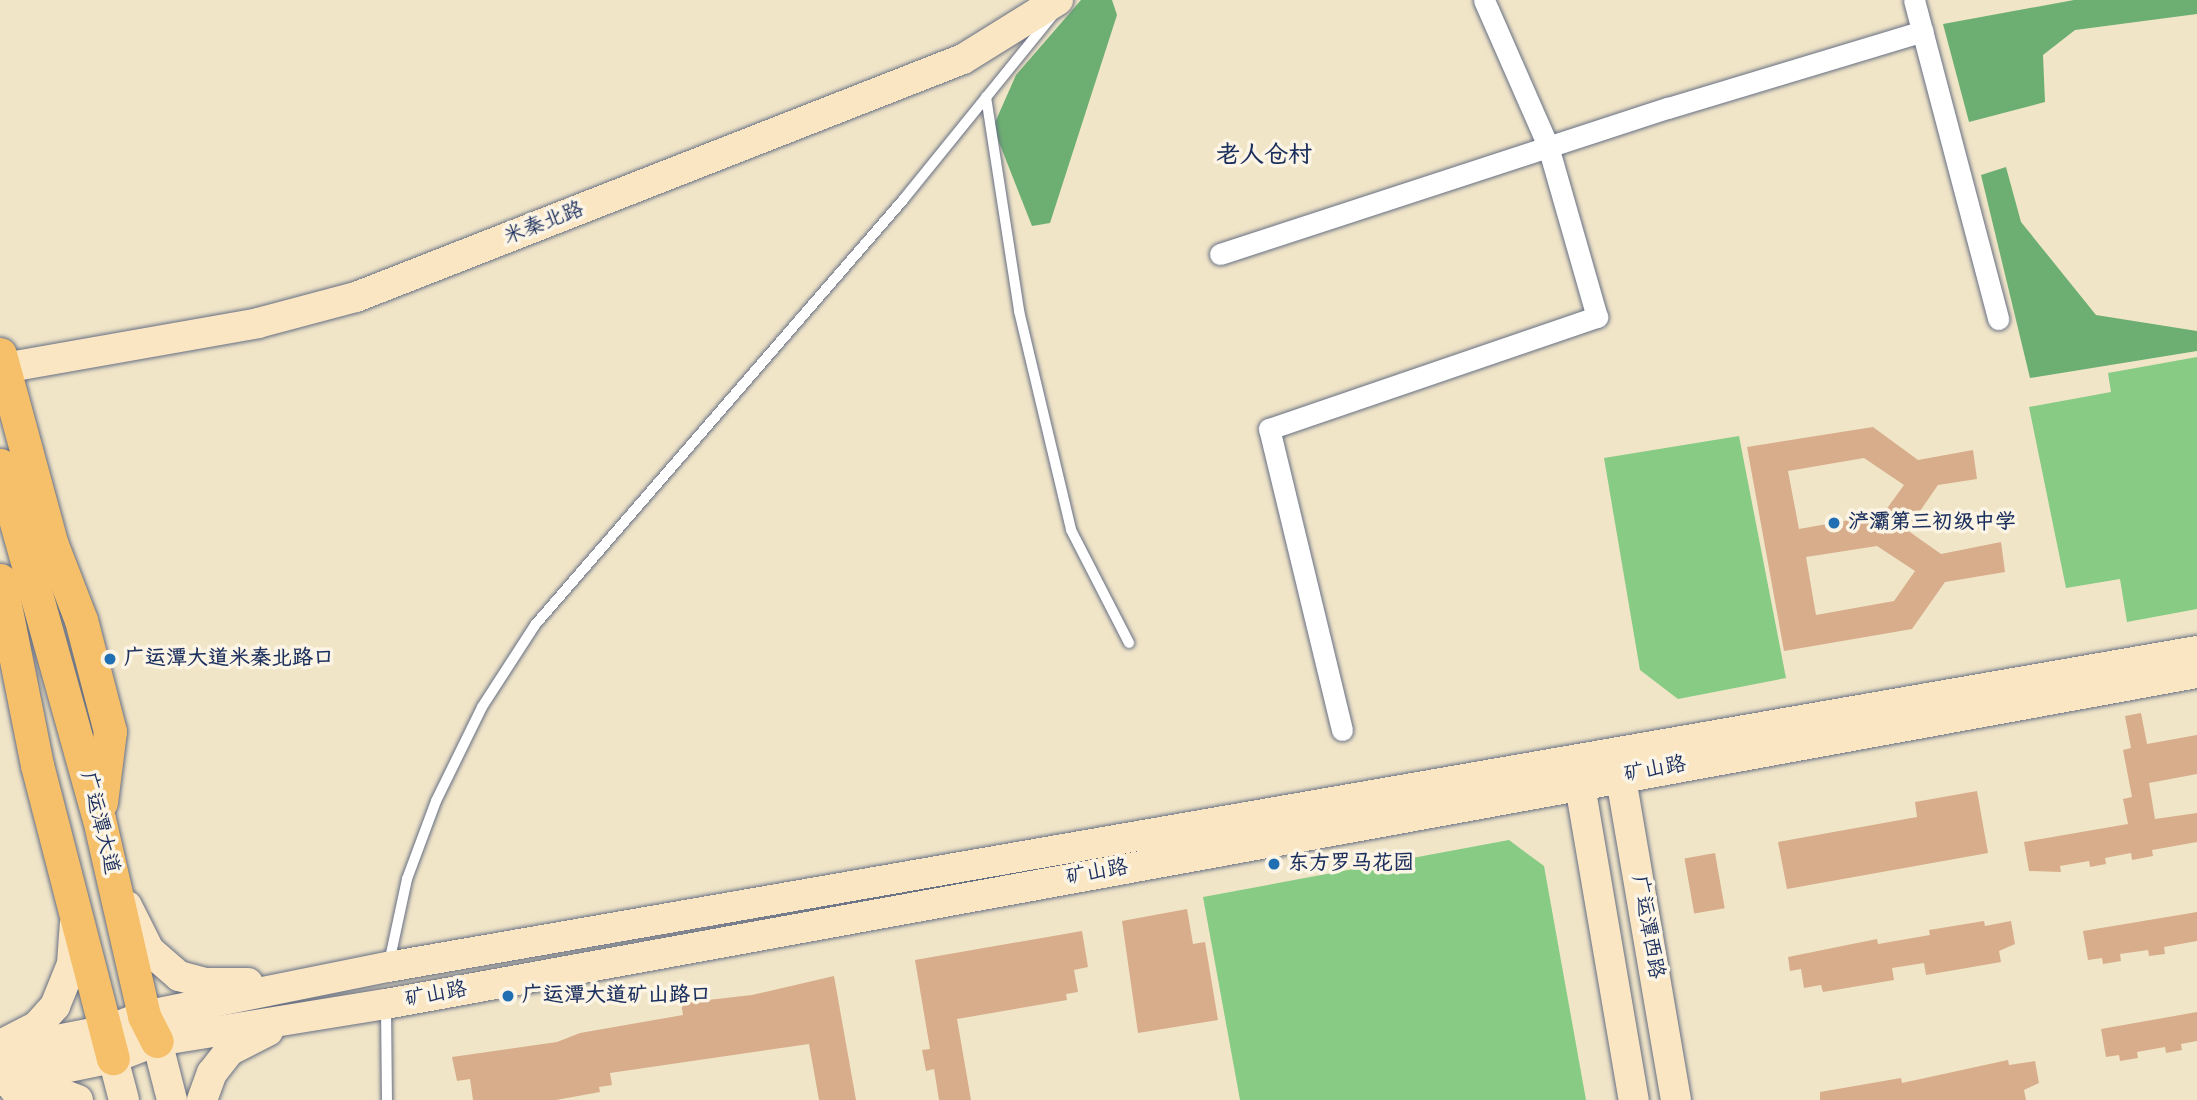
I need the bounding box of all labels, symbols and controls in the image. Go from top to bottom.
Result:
district label: 老人仓村 [1216,142,1312,170]
street label: 米秦北路 [500,197,588,251]
place label: 浐灞第三初级中学 [1848,510,2016,536]
marker: 浐灞第三初级中学 [1826,515,1842,531]
place label: 广运潭大道米秦北路口 [124,646,334,672]
marker: 广运潭大道米秦北路口 [102,651,118,667]
street label: 矿山路 [1622,752,1688,788]
street label: 广运潭大道 [74,769,124,877]
place label: 东方罗马花园 [1288,851,1414,877]
street label: 矿山路 [1064,855,1130,891]
marker: 东方罗马花园 [1266,856,1282,872]
street label: 广运潭西路 [1625,873,1669,981]
street label: 矿山路 [403,977,469,1013]
place label: 广运潭大道矿山路口 [522,983,711,1009]
marker: 广运潭大道矿山路口 [500,988,516,1004]

